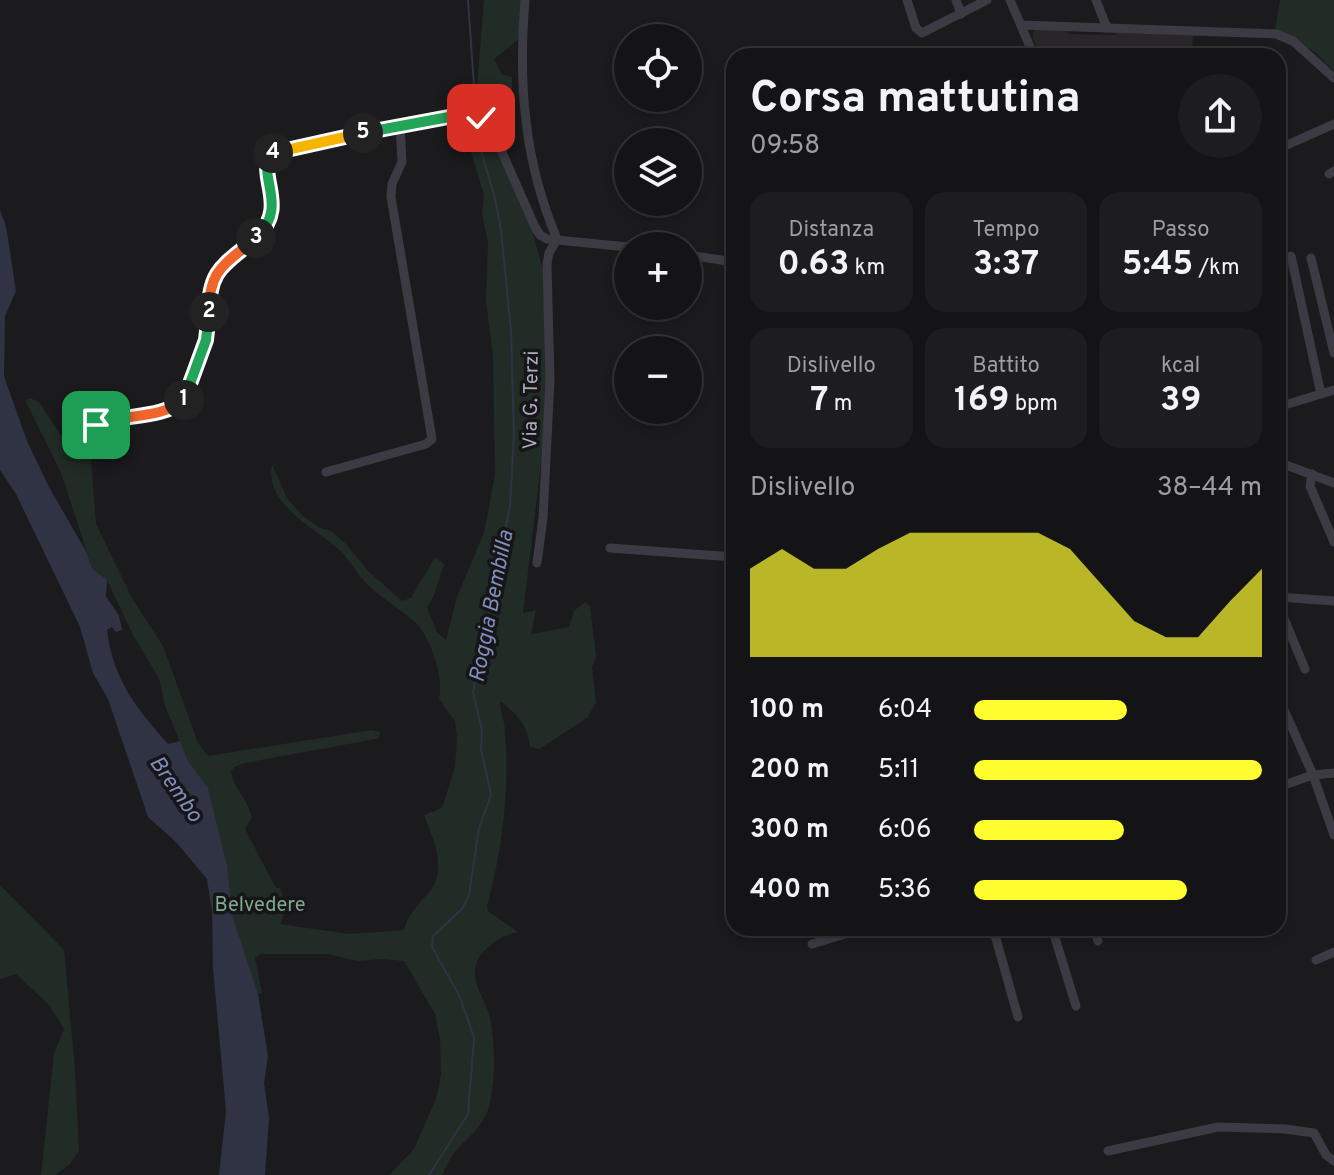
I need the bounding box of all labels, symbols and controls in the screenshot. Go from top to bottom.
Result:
map controls [614,24,702,424]
button: locate [614,24,702,112]
text: Corsa mattutina [750,72,1081,128]
button: share [1178,74,1262,158]
pin [447,84,515,152]
icon: check [459,96,503,140]
pin: 5 [343,113,383,153]
text: 5 [356,119,370,146]
button: layers [614,128,702,216]
text: 09:58 [750,130,820,163]
pin: 4 [253,133,293,173]
text: 4 [266,139,280,166]
text: Distanza [788,217,874,244]
text: Tempo [973,217,1039,244]
text: Passo [1152,217,1210,244]
pin: 3 [236,218,276,258]
text: 3 [249,224,263,251]
button: + [614,232,702,320]
text: 0.63 [778,244,849,287]
text: 3:37 [973,244,1039,287]
text: 5:45 [1122,244,1193,287]
text: km [849,255,885,282]
text: /km [1193,255,1240,282]
pin: 2 [189,292,229,332]
text: 2 [202,298,216,325]
button: − [614,336,702,424]
street label: Via G. Terzi [518,350,546,450]
text: Dislivello [787,353,876,380]
text: Battito [972,353,1040,380]
text: kcal [1161,353,1200,380]
pin: 1 [164,380,204,420]
text: 7 [810,380,829,423]
text: 169 [954,380,1010,423]
text: 39 [1160,380,1201,423]
text: 1 [180,386,188,413]
pin [62,391,130,459]
text: m [829,391,852,418]
text: bpm [1010,391,1058,418]
icon: arrive [74,403,118,447]
text: Dislivello [750,472,855,505]
text: 38–44 m [1157,472,1262,505]
water label: Roggia Bembilla [464,528,521,685]
text: 100 m [750,694,824,727]
text: 6:04 [878,694,932,727]
water label: Brembo [142,751,208,828]
text: 200 m [750,754,829,787]
text: 5:11 [878,754,919,787]
text: 300 m [750,814,829,847]
text: 6:06 [878,814,932,847]
text: 400 m [750,874,830,907]
text: 5:36 [878,874,931,907]
park label: Belvedere [215,893,305,919]

